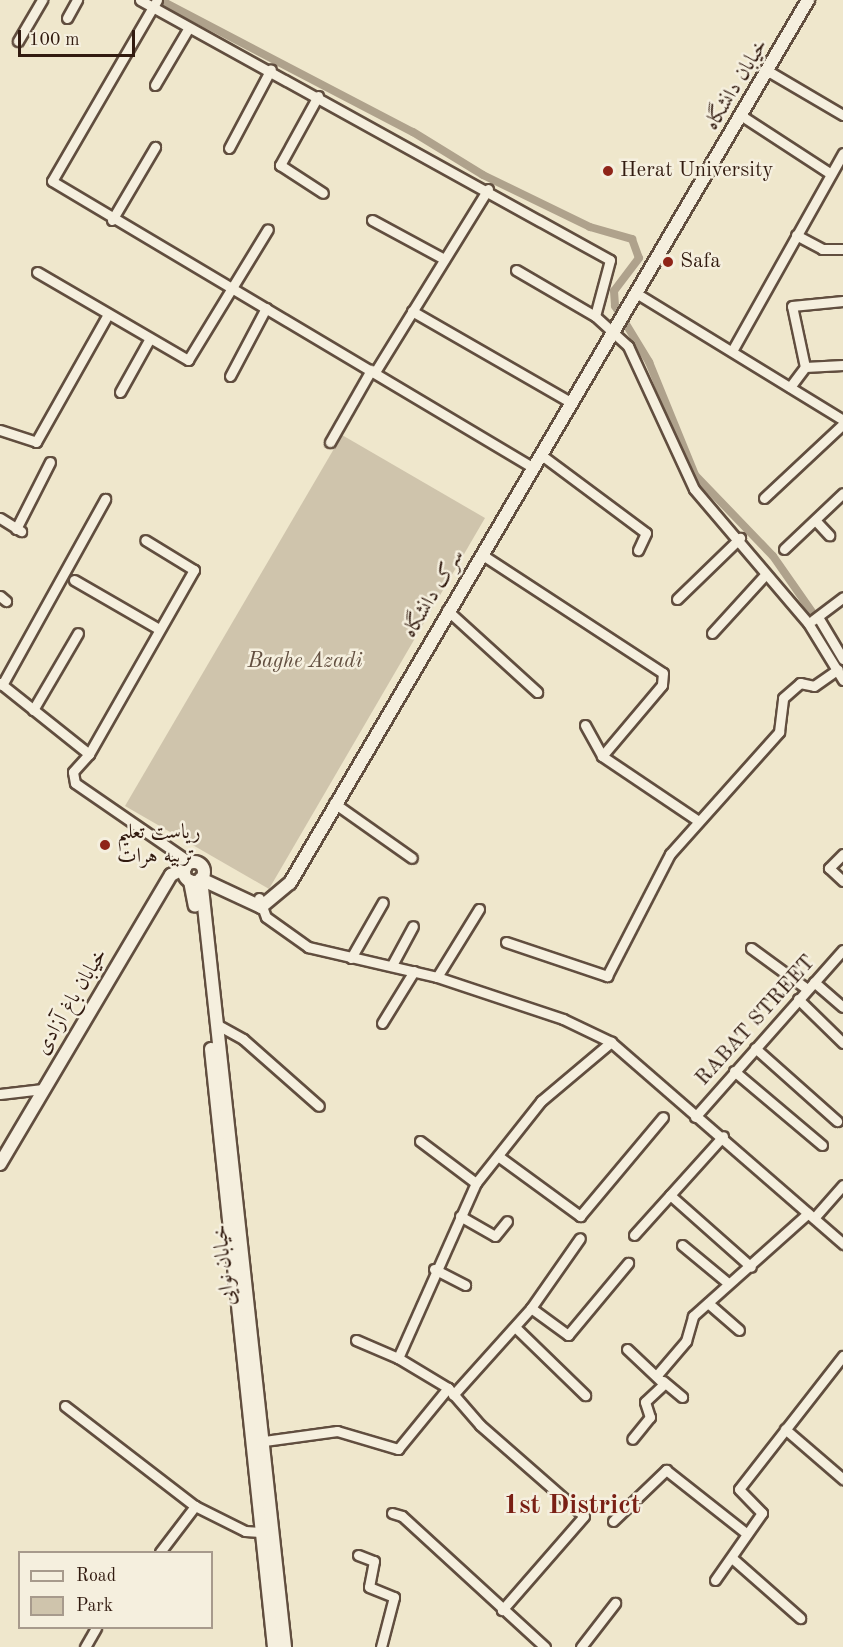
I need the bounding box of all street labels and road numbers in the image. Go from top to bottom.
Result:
street label: خیابان دانشگاه [700,35,774,135]
street label: سرک دانشگاه [398,545,470,643]
street label: خیابان باغ آزادی [30,944,114,1060]
street label: RABAT STREET [691,951,821,1091]
street label: خیابان نوایی [208,1223,242,1307]

